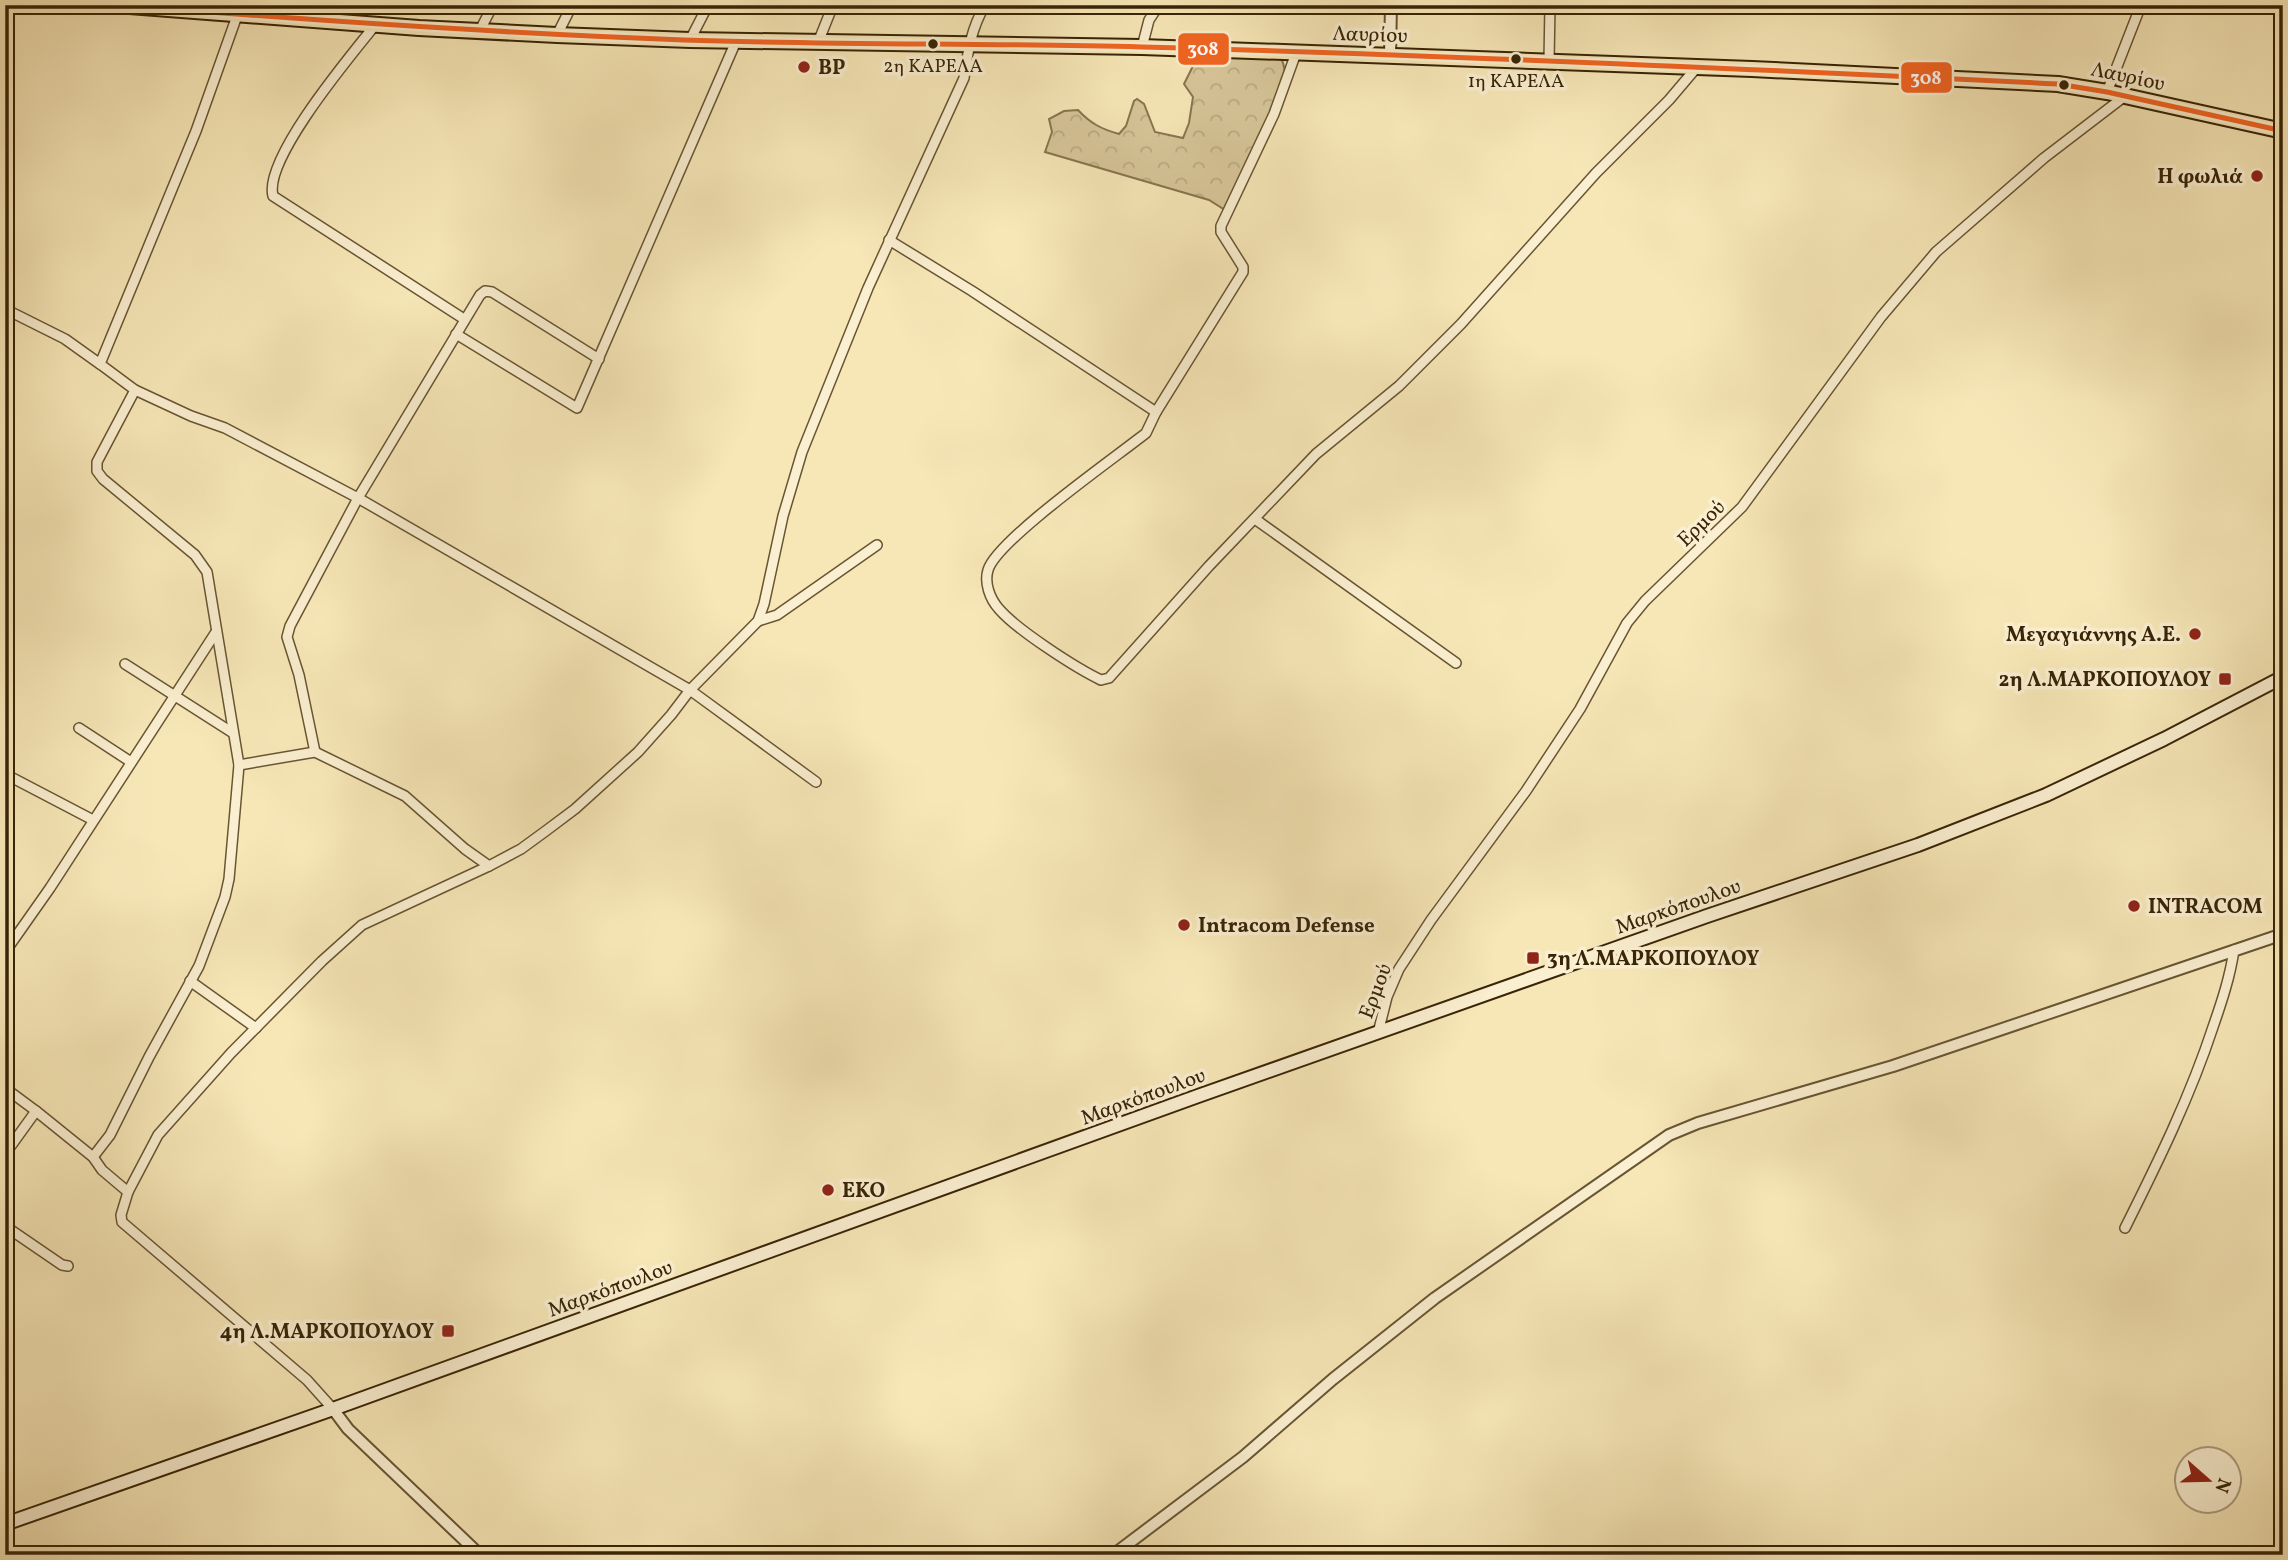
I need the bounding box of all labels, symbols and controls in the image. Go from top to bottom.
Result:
street label: Λαυρίου [1332,20,1408,51]
line badge: 308 [1177,32,1230,66]
marker: 2η ΚΑΡΕΛΑ [926,37,940,51]
text: 308 [1187,37,1219,63]
marker: 1η ΚΑΡΕΛΑ [1509,52,1523,66]
place label: BP [818,54,846,83]
place label: 2η ΚΑΡΕΛΑ [883,54,983,80]
street label: Λαυρίου [2088,55,2167,99]
marker: BP [796,59,812,75]
line badge: 308 [1900,61,1953,94]
text: 308 [1910,66,1942,92]
place label: 1η ΚΑΡΕΛΑ [1468,69,1564,95]
unlabelled marker [2057,78,2071,92]
place label: Η φωλιά [2157,163,2243,192]
marker: Η φωλιά [2249,168,2265,184]
street label: Ερμού [1672,494,1733,554]
place label: Μεγαγιάννης Α.Ε. [2006,621,2181,650]
marker: Μεγαγιάννης Α.Ε. [2187,626,2203,642]
place label: 2η Λ.ΜΑΡΚΟΠΟΥΛΟΥ [1999,666,2211,695]
marker: 2η Λ.ΜΑΡΚΟΠΟΥΛΟΥ [2217,671,2233,687]
street label: Μαρκόπουλου [1612,872,1745,942]
place label: INTRACOM [2148,893,2263,922]
marker: INTRACOM [2126,898,2142,914]
place label: Intracom Defense [1198,912,1375,941]
marker: Intracom Defense [1176,917,1192,933]
place label: 3η Λ.ΜΑΡΚΟΠΟΥΛΟΥ [1547,945,1759,974]
marker: 3η Λ.ΜΑΡΚΟΠΟΥΛΟΥ [1525,950,1541,966]
street label: Ερμού [1353,960,1400,1023]
street label: Μαρκόπουλου [1077,1061,1210,1133]
place label: EKO [842,1177,885,1206]
marker: EKO [820,1182,836,1198]
street label: Μαρκόπουλου [544,1253,677,1325]
place label: 4η Λ.ΜΑΡΚΟΠΟΥΛΟΥ [220,1318,434,1347]
marker: 4η Λ.ΜΑΡΚΟΠΟΥΛΟΥ [440,1323,456,1339]
north arrow [2172,1444,2242,1514]
text: N [2207,1474,2237,1496]

